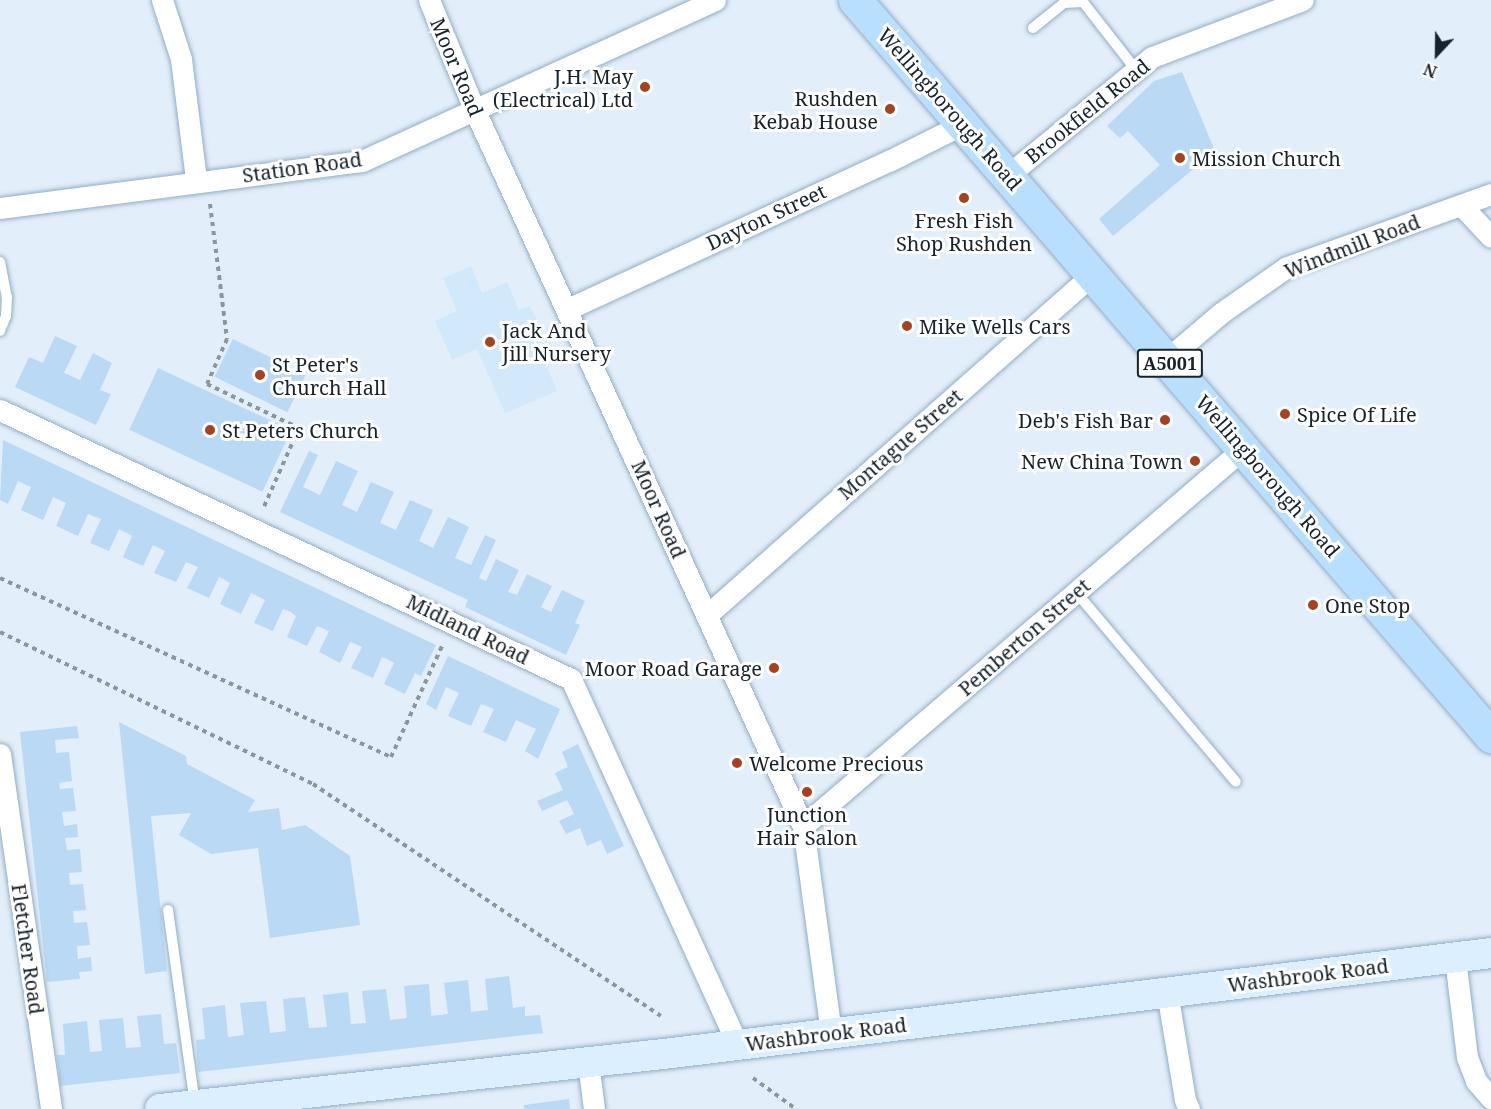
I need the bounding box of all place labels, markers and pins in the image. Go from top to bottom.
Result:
place label: J.H. May (Electrical) Ltd [493,64,633,111]
marker: J.H. May (Electrical) Ltd [638,80,652,94]
place label: Rushden Kebab House [753,86,878,133]
marker: Rushden Kebab House [883,102,897,116]
place label: Mission Church [1192,146,1341,170]
marker: Mission Church [1173,151,1187,165]
marker: Fresh Fish Shop Rushden [957,191,971,205]
place label: Fresh Fish Shop Rushden [896,208,1032,255]
place label: Mike Wells Cars [919,314,1070,338]
place label: Jack And Jill Nursery [502,318,611,365]
marker: Mike Wells Cars [900,319,914,333]
marker: Jack And Jill Nursery [483,335,497,349]
place label: St Peter's Church Hall [272,352,386,399]
marker: St Peter's Church Hall [253,368,267,382]
place label: Spice Of Life [1297,402,1417,426]
marker: Spice Of Life [1278,407,1292,421]
place label: Deb's Fish Bar [1018,408,1153,432]
marker: Deb's Fish Bar [1158,413,1172,427]
place label: St Peters Church [222,418,379,442]
marker: St Peters Church [203,423,217,437]
place label: New China Town [1021,449,1183,473]
marker: New China Town [1188,454,1202,468]
place label: One Stop [1325,593,1410,617]
marker: One Stop [1306,598,1320,612]
place label: Moor Road Garage [585,656,762,680]
marker: Moor Road Garage [767,661,781,675]
place label: Welcome Precious [749,751,924,775]
marker: Welcome Precious [730,756,744,770]
marker: Junction Hair Salon [800,785,814,799]
place label: Junction Hair Salon [757,802,857,849]

